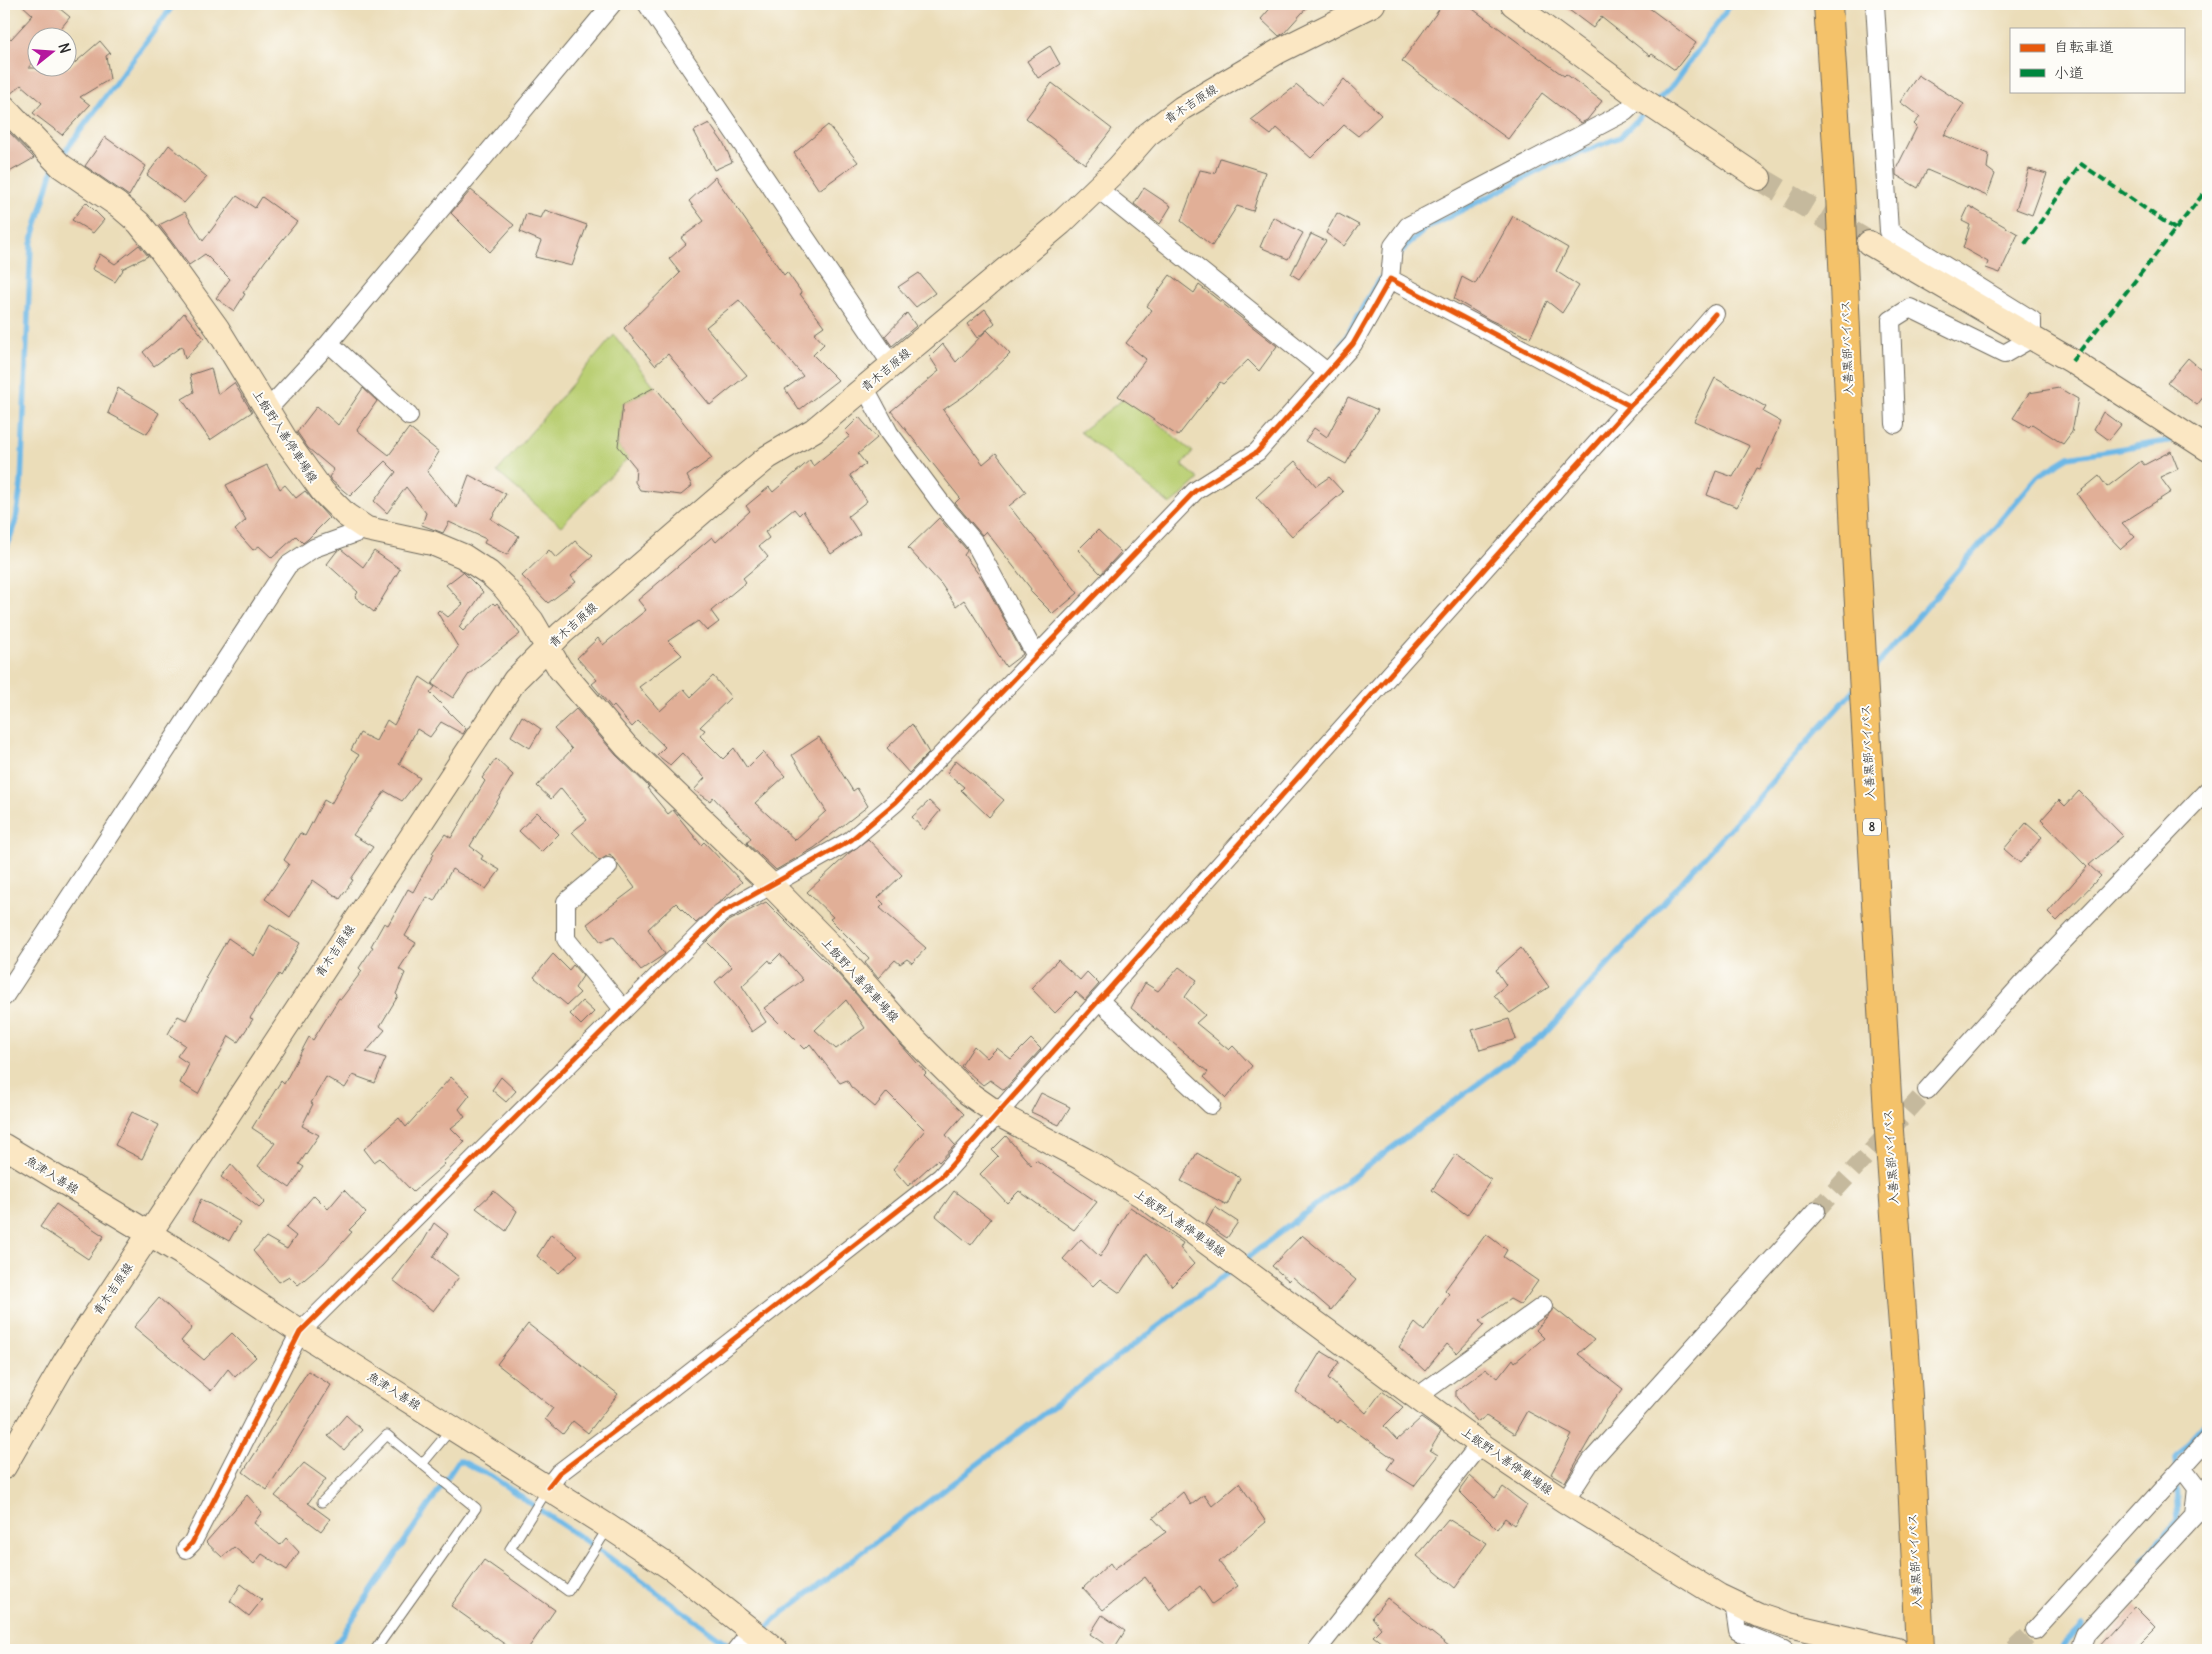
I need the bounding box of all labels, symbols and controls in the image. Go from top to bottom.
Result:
north arrow [28,28,78,78]
legend [2010,28,2184,92]
text: 自転車道 [2054,37,2114,56]
text: N [54,41,74,55]
text: 小道 [2054,63,2084,82]
street label: 青木吉原線 [1161,81,1220,126]
street label: 入善黒部バイパス [1837,300,1856,396]
street label: 青木吉原線 [858,345,913,395]
street label: 上飯野入善停車場線 [250,386,321,485]
street label: 青木吉原線 [545,599,600,650]
street label: 入善黒部バイパス [1858,704,1877,800]
road number: 8 [1863,819,1881,836]
street label: 青木吉原線 [312,922,358,980]
street label: 上飯野入善停車場線 [819,935,902,1025]
street label: 入善黒部バイパス [1880,1109,1901,1205]
street label: 魚津入善線 [23,1152,82,1197]
street label: 上飯野入善停車場線 [1132,1185,1229,1260]
street label: 青木吉原線 [90,1260,136,1318]
street label: 魚津入善線 [365,1368,424,1413]
street label: 上飯野入善停車場線 [1459,1423,1556,1498]
street label: 入善黒部バイパス [1905,1513,1924,1609]

